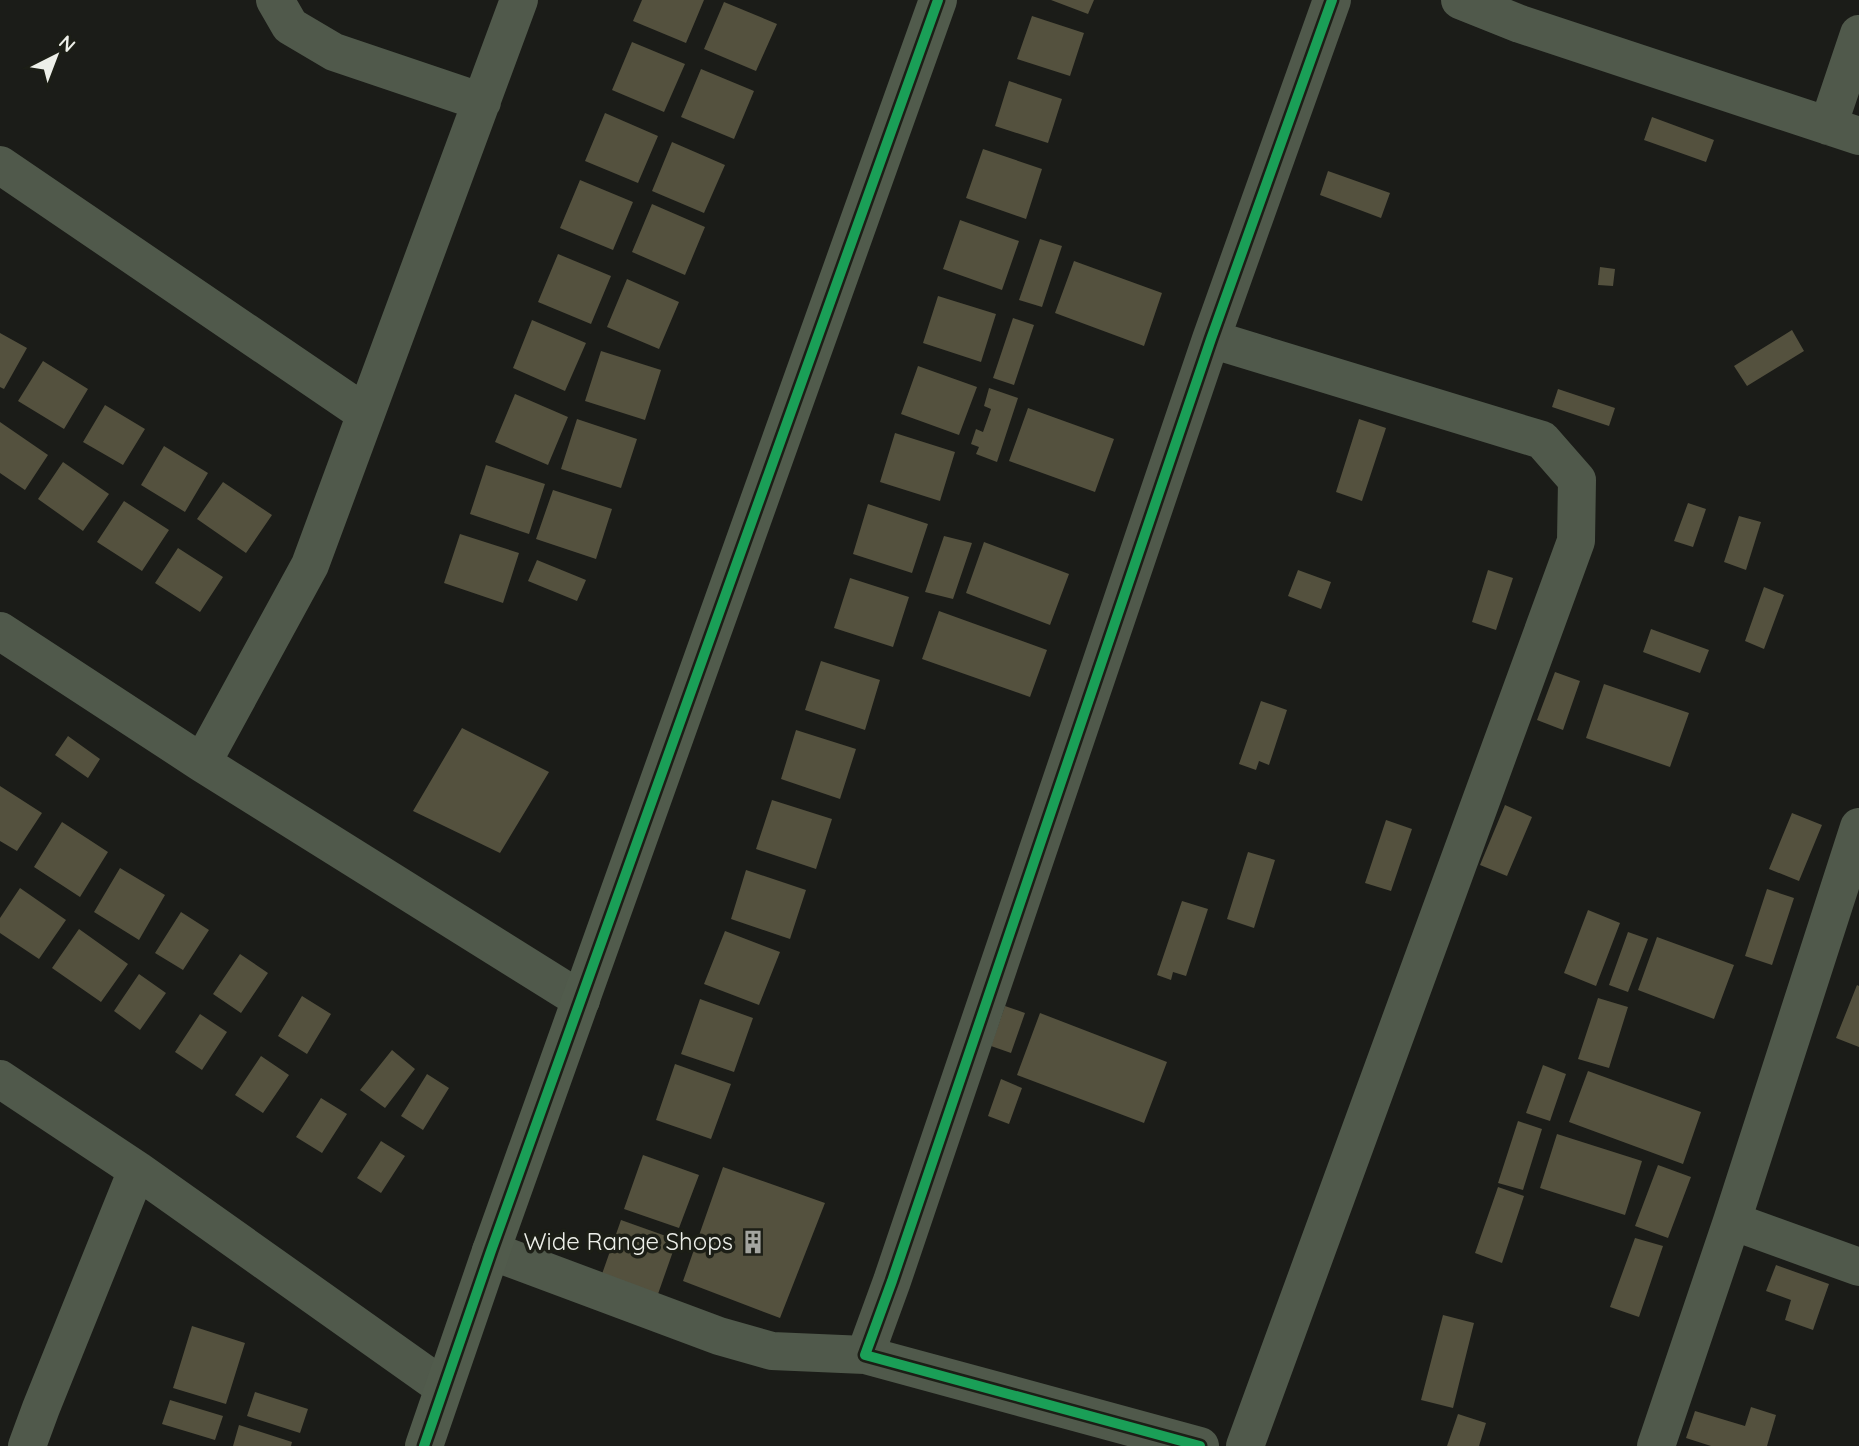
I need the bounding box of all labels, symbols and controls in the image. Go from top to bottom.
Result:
north arrow [21,21,91,91]
text: N [54,30,81,57]
place label: Wide Range Shops [523,1226,733,1256]
building icon: Wide Range Shops [739,1228,767,1256]

